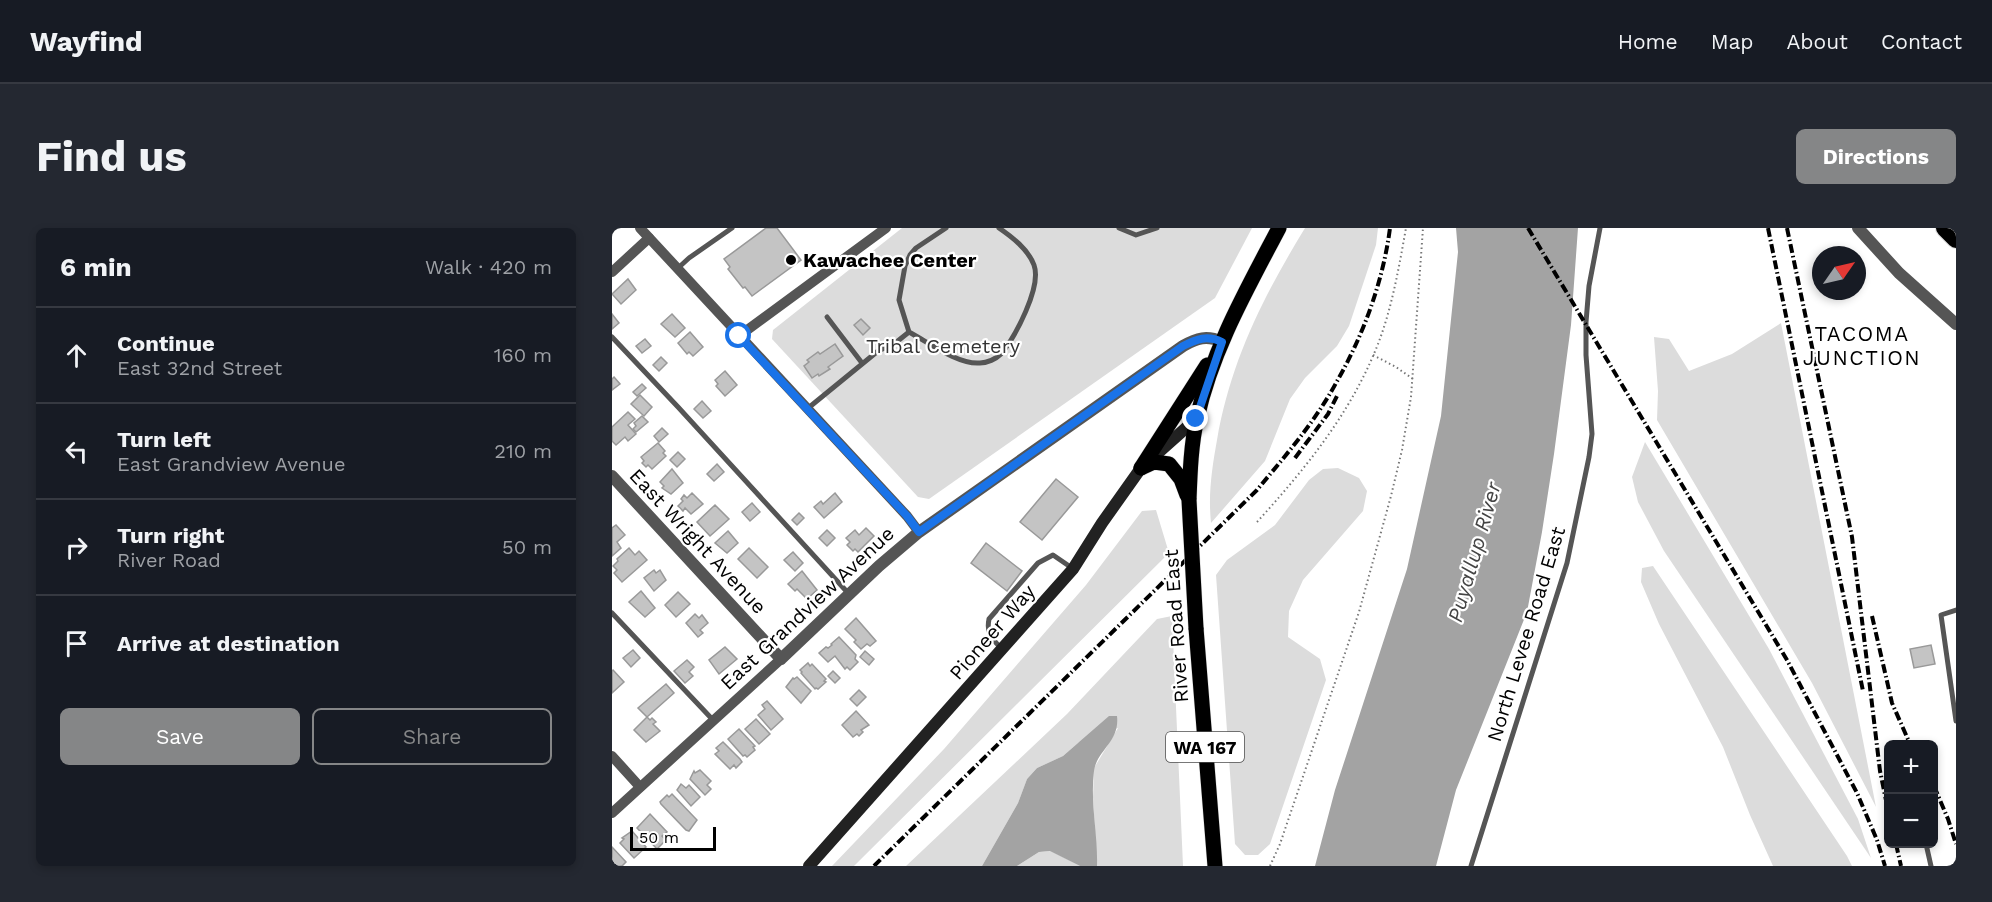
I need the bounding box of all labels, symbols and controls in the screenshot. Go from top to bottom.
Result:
text: Wayfind [30,25,143,58]
text: Home [1618,29,1678,54]
text: Map [1711,29,1754,54]
text: About [1787,29,1848,54]
text: Contact [1881,29,1962,54]
button: Directions [1796,129,1956,184]
text: Find us [36,132,187,181]
north arrow [1812,246,1866,300]
place label: Kawachee Center [803,248,977,272]
text: 6 min [60,252,132,282]
marker: Kawachee Center [784,253,798,267]
text: Walk · 420 m [425,255,552,279]
district label: TACOMA JUNCTION [1803,321,1921,370]
route start [725,322,751,348]
text: Continue [117,331,215,356]
park label: Tribal Cemetery [866,334,1021,358]
icon: ahead [60,339,93,372]
text: 160 m [494,343,552,367]
text: East 32nd Street [117,356,282,380]
route end [1182,405,1208,431]
text: Turn left [117,427,211,452]
icon: left [60,435,93,468]
text: 210 m [494,439,552,463]
text: East Grandview Avenue [117,452,345,476]
street label: East Wright Avenue [625,463,771,619]
water label: Puyallup River [1442,478,1506,625]
street label: East Grandview Avenue [715,521,899,695]
text: Turn right [117,523,224,548]
street label: North Levee Road East [1482,523,1570,744]
icon: right [60,531,93,564]
text: 50 m [502,535,552,559]
text: River Road [117,548,221,572]
street label: River Road East [1159,548,1193,703]
street label: Pioneer Way [944,579,1040,685]
icon: arrive [60,627,93,660]
text: Arrive at destination [117,631,340,656]
button: Save [60,708,300,765]
button: Share [312,708,552,765]
road number: WA 167 [1166,732,1244,762]
map controls [1884,740,1938,848]
button: + [1884,740,1938,794]
button: − [1884,794,1938,848]
scale bar [630,824,716,852]
text: 50 m [639,828,679,847]

